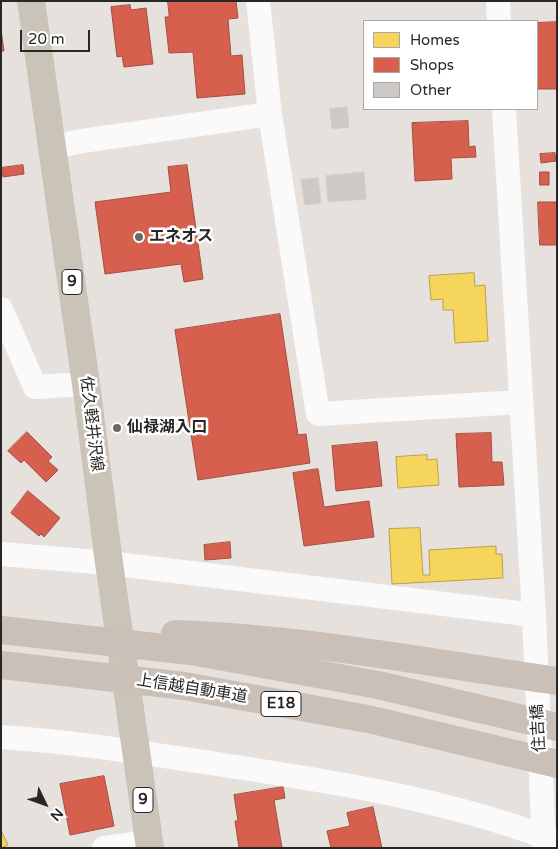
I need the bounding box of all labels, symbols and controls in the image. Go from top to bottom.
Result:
scale bar [22,20,92,52]
legend [363,20,538,110]
text: 20 m [28,30,65,48]
text: Homes [410,31,460,49]
text: Shops [410,56,454,74]
text: Other [410,81,451,99]
place label: エネオス [149,227,213,247]
marker: エネオス [133,231,145,243]
road number: 9 [62,270,82,294]
street label: 佐久軽井沢線 [76,375,106,473]
place label: 仙禄湖入口 [127,418,207,438]
marker: 仙禄湖入口 [111,422,123,434]
street label: 上信越自動車道 [135,671,249,707]
road number: E18 [261,692,301,716]
street label: 住吉橋 [528,704,550,752]
north arrow [20,779,70,829]
road number: 9 [133,788,153,812]
text: N [46,805,67,824]

